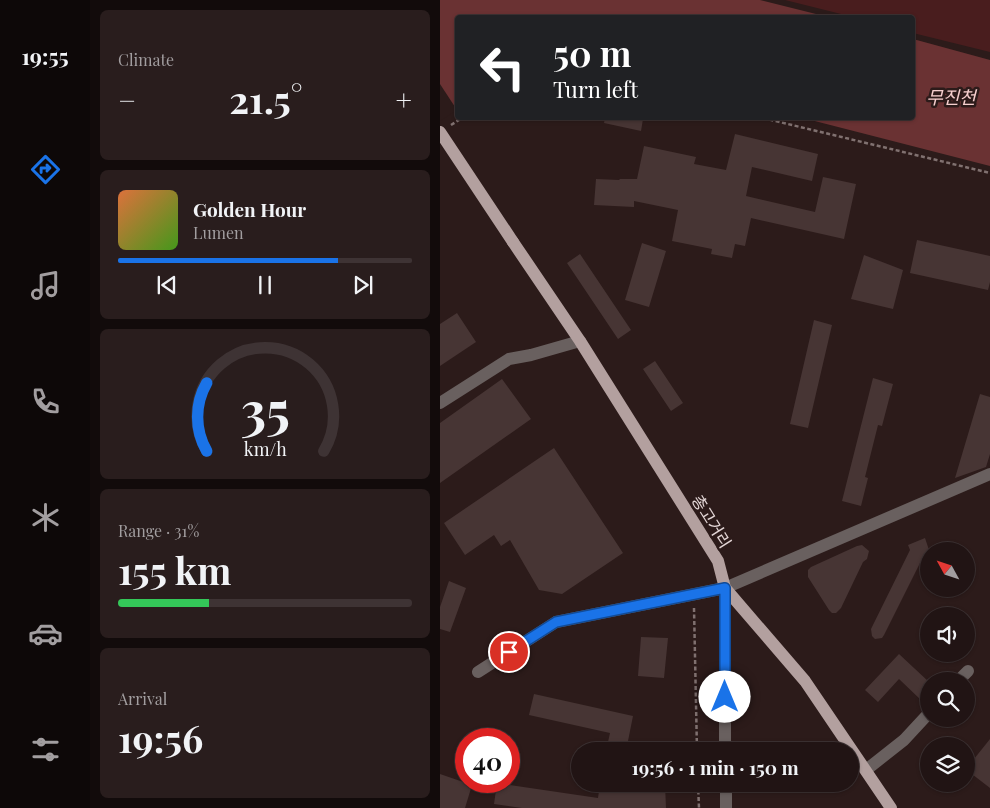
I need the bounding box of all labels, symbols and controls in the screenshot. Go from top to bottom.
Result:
text: 50 m [553,29,631,76]
icon: left [470,35,535,100]
text: 19:55 [21,41,69,71]
text: Climate [118,49,174,70]
text: 21.5° [229,73,302,124]
text: Turn left [553,74,638,104]
text: − [118,81,136,118]
text: + [396,81,412,118]
water label: 무진천 [926,85,978,109]
icon: directions [28,152,63,187]
text: Golden Hour [193,196,306,222]
text: Lumen [193,222,244,243]
icon: music [28,268,63,303]
icon: previous [153,271,181,299]
icon: pause [251,271,279,299]
icon: next [349,271,377,299]
text: 35 [240,374,290,443]
icon: phone [28,384,63,419]
text: km/h [244,437,287,460]
street label: 총고거리 [687,490,737,552]
icon: climate [28,500,63,535]
text: Range · 31% [118,520,199,541]
north arrow [920,542,975,598]
map controls [920,542,975,792]
text: 155 km [118,544,231,595]
button: sound [920,607,975,662]
icon: car [28,616,63,651]
pin [488,631,530,673]
icon: arrive [495,638,523,666]
position arrow [698,670,750,722]
button: search [920,672,975,727]
text: Arrival [118,688,167,709]
text: 19:56 [118,712,203,763]
speed limit sign: 40 [455,728,520,793]
icon: filters [28,732,63,767]
button: layers [920,737,975,792]
text: 19:56 · 1 min · 150 m [631,754,799,780]

